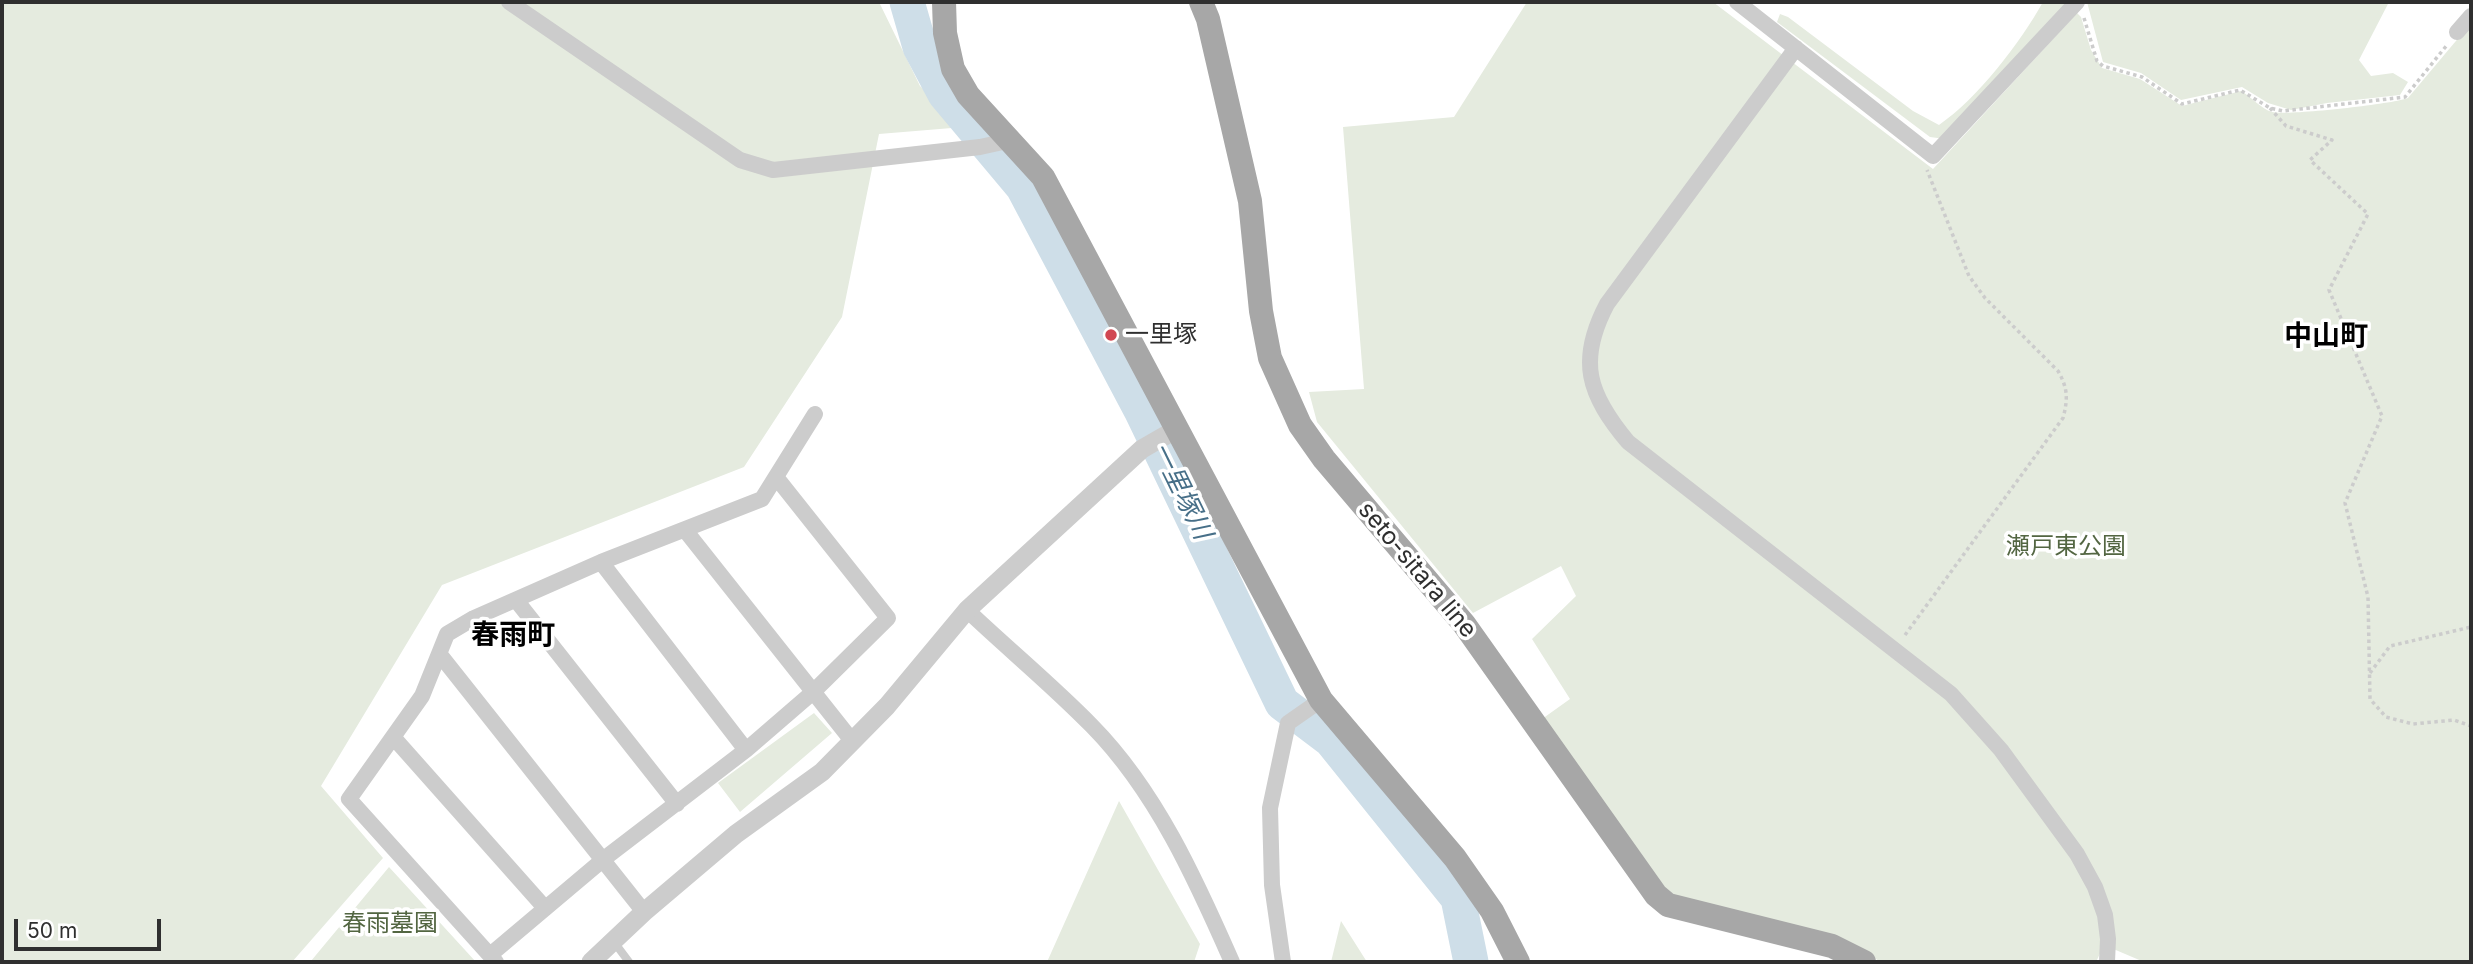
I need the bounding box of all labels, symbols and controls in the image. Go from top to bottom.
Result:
district label: 中山町 [2284,320,2368,354]
place label: 一里塚 [1125,321,1197,349]
marker: 一里塚 [1103,327,1119,343]
water label: 一里塚川 [1144,437,1218,545]
street label: seto-sitara line [1352,496,1482,644]
park label: 瀬戸東公園 [2006,533,2126,561]
district label: 春雨町 [471,619,555,653]
scale bar [18,904,164,948]
park label: 春雨墓園 [342,910,438,938]
text: 50 m [27,918,77,943]

